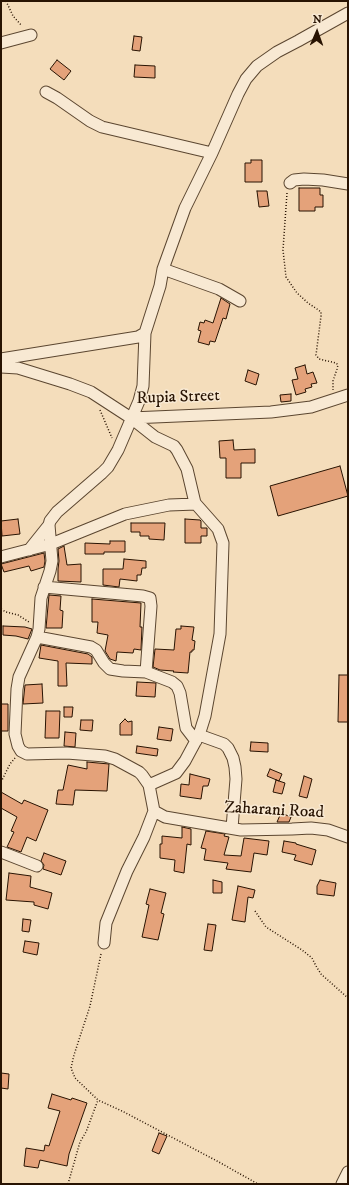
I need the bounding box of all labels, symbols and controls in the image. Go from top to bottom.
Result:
north arrow [297,12,337,52]
text: N [313,13,322,27]
street label: Rupia Street [136,386,220,410]
street label: Zaharani Road [224,798,324,824]

